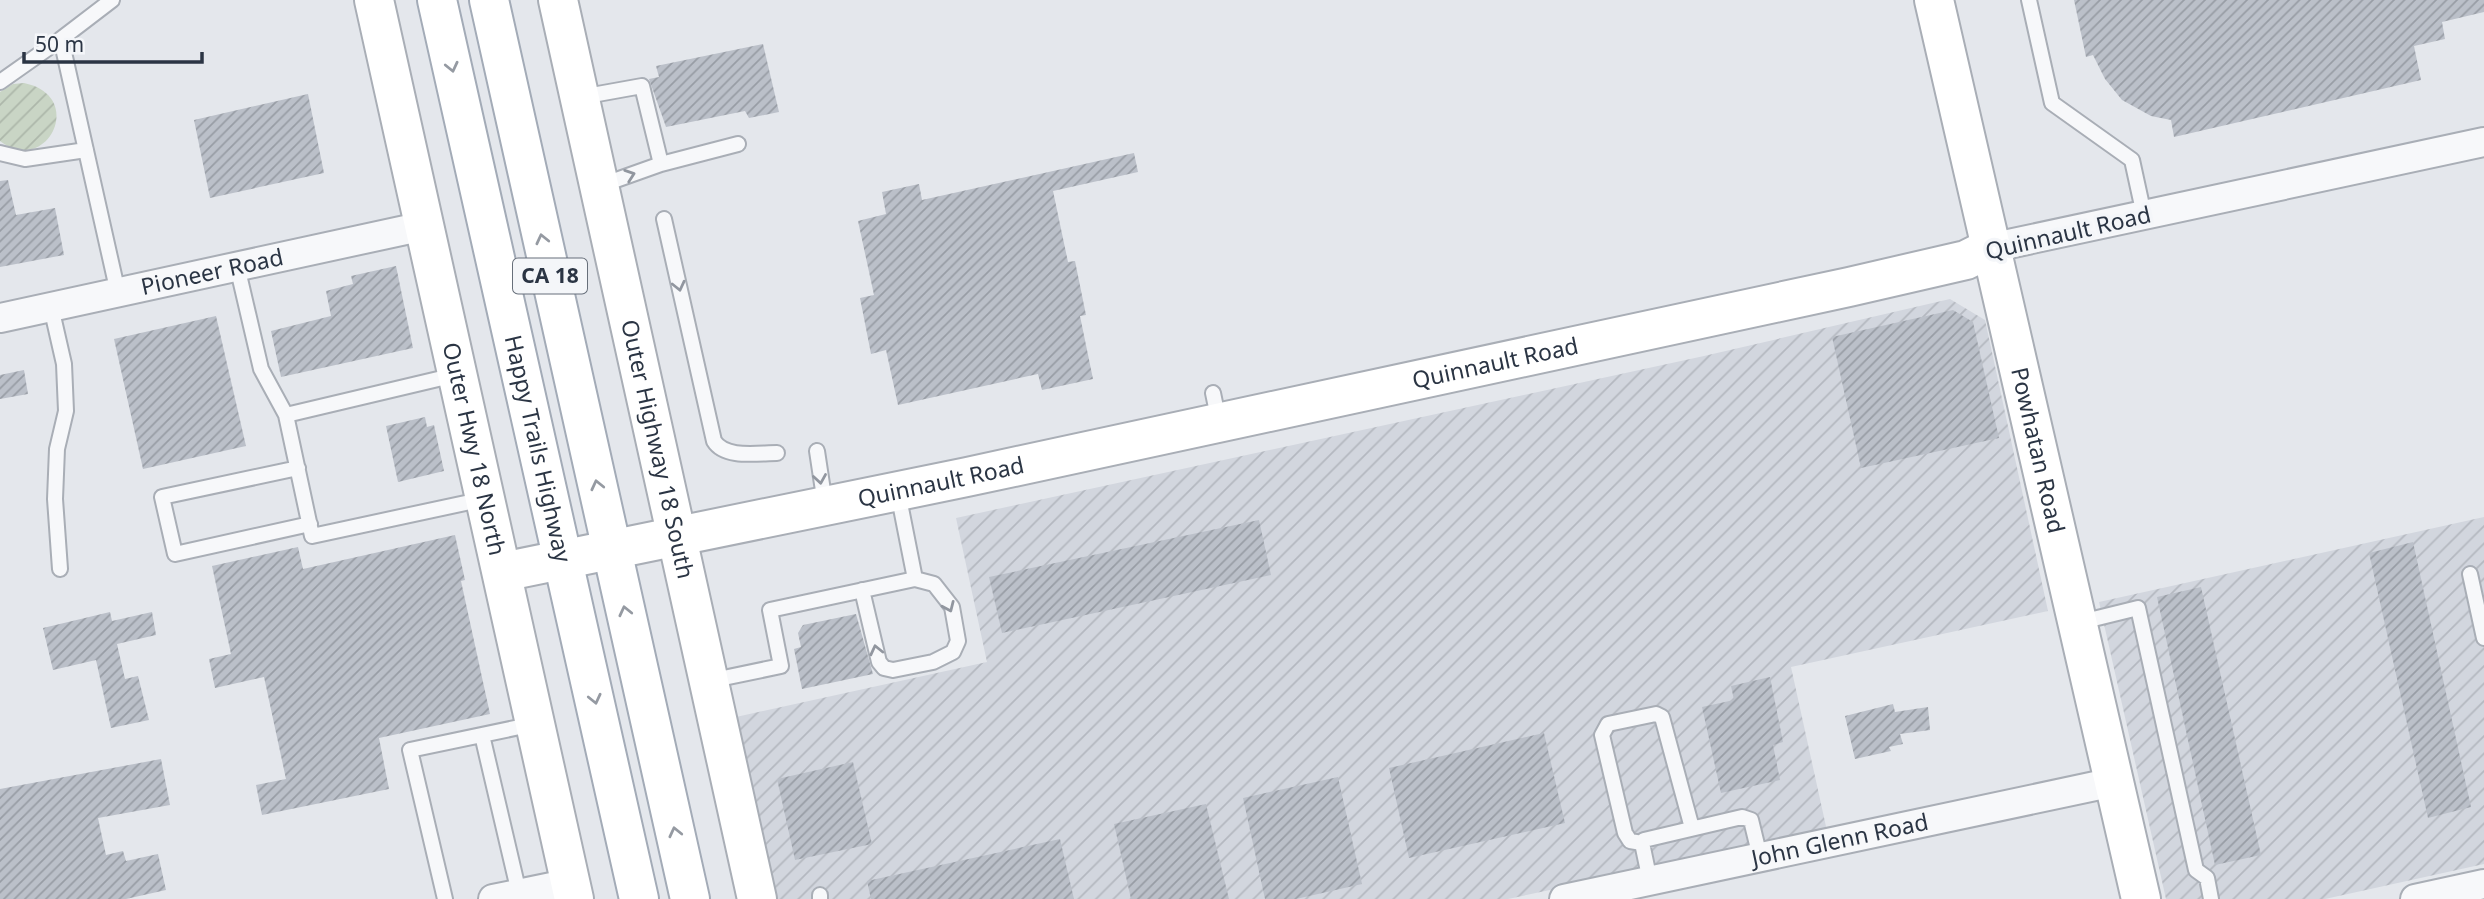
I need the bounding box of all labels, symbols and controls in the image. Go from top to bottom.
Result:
scale bar [24,21,203,65]
text: 50 m [35,30,84,58]
one-way arrow [444,61,459,73]
one-way arrow [623,169,636,183]
street label: Quinnault Road [1982,197,2154,267]
one-way arrow [536,233,550,245]
street label: Pioneer Road [138,240,286,302]
road number: CA 18 [513,258,587,294]
one-way arrow [670,280,685,292]
street label: Outer Highway 18 South [614,316,703,582]
street label: Quinnault Road [1409,329,1581,396]
street label: Happy Trails Highway [498,332,580,566]
street label: Outer Hwy 18 North [436,339,514,558]
street label: Powhatan Road [2004,364,2073,536]
street label: Quinnault Road [855,448,1027,514]
one-way arrow [812,473,827,485]
one-way arrow [590,479,605,491]
one-way arrow [941,600,955,612]
one-way arrow [619,605,633,617]
one-way arrow [870,644,885,656]
one-way arrow [586,693,601,705]
street label: John Glenn Road [1746,805,1931,874]
one-way arrow [669,826,684,838]

